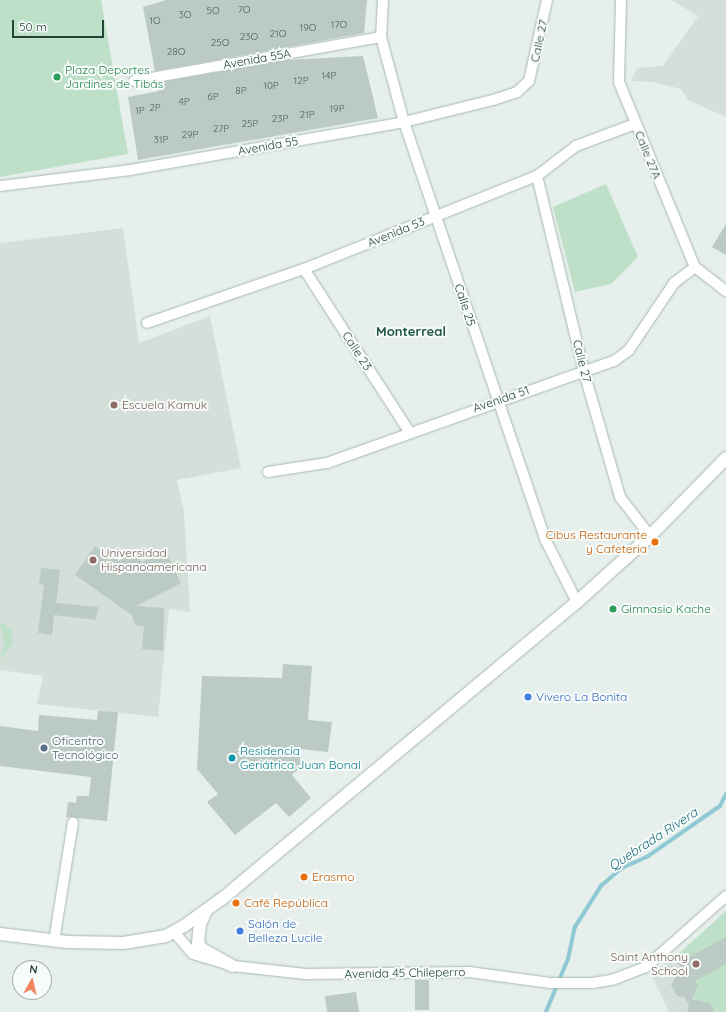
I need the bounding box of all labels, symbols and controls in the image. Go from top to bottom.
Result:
house number: 7O [238,4,250,16]
house number: 5O [206,5,220,17]
house number: 3O [179,9,191,21]
scale bar [14,12,106,38]
house number: 1O [149,15,161,27]
street label: Calle 27 [527,18,551,64]
text: 50 m [19,19,47,34]
house number: 17O [331,19,347,31]
house number: 19O [300,22,316,34]
house number: 21O [270,28,286,40]
house number: 23O [240,31,258,43]
house number: 25O [211,37,229,49]
house number: 28O [167,46,185,58]
street label: Avenida 55A [222,46,292,72]
place label: Plaza Deportes Jardines de Tibás [65,63,163,91]
house number: 14P [322,70,336,82]
marker: Plaza Deportes Jardines de Tibás [52,72,62,82]
house number: 12P [293,75,309,87]
house number: 10P [263,80,279,92]
house number: 8P [235,85,247,97]
house number: 6P [207,91,219,103]
house number: 4P [178,96,190,108]
house number: 2P [149,102,161,114]
house number: 19P [329,103,345,115]
house number: 1P [135,105,145,117]
house number: 21P [299,109,315,121]
house number: 23P [272,113,288,125]
house number: 25P [242,118,258,130]
house number: 27P [213,123,229,135]
house number: 29P [181,129,199,141]
street label: Calle 27A [632,129,664,181]
house number: 31P [154,134,168,146]
street label: Avenida 55 [237,134,299,158]
street label: Avenida 53 [365,214,427,250]
street label: Calle 25 [451,282,479,328]
district label: Monterreal [376,323,446,339]
street label: Calle 23 [339,329,375,373]
street label: Calle 27 [570,338,594,384]
street label: Avenida 51 [471,383,531,415]
place label: Escuela Kamuk [122,398,207,412]
marker: Escuela Kamuk [109,400,119,410]
place label: Cibus Restaurante y Cafeteria [546,528,647,556]
marker: Cibus Restaurante y Cafeteria [650,537,660,547]
place label: Universidad Hispanoamericana [101,546,206,574]
marker: Universidad Hispanoamericana [88,555,98,565]
place label: Gimnasio Kache [621,602,711,616]
marker: Gimnasio Kache [608,604,618,614]
place label: Vivero La Bonita [536,690,627,704]
marker: Vivero La Bonita [523,692,533,702]
place label: Oficentro Tecnológico [52,734,119,762]
marker: Oficentro Tecnológico [39,743,49,753]
place label: Residencia Geriátrica Juan Bonal [240,744,361,772]
marker: Residencia Geriátrica Juan Bonal [227,753,237,763]
water label: Quebrada Rivera [606,804,700,874]
place label: Erasmo [312,870,354,884]
marker: Erasmo [299,872,309,882]
place label: Café República [244,896,328,910]
marker: Café República [231,898,241,908]
place label: Salón de Belleza Lucile [248,917,322,945]
marker: Salón de Belleza Lucile [235,926,245,936]
place label: Saint Anthony School [611,950,688,978]
marker: Saint Anthony School [691,959,701,969]
north arrow [12,960,52,1000]
text: N [29,962,39,977]
street label: Avenida 45 Chileperro [344,965,466,981]

